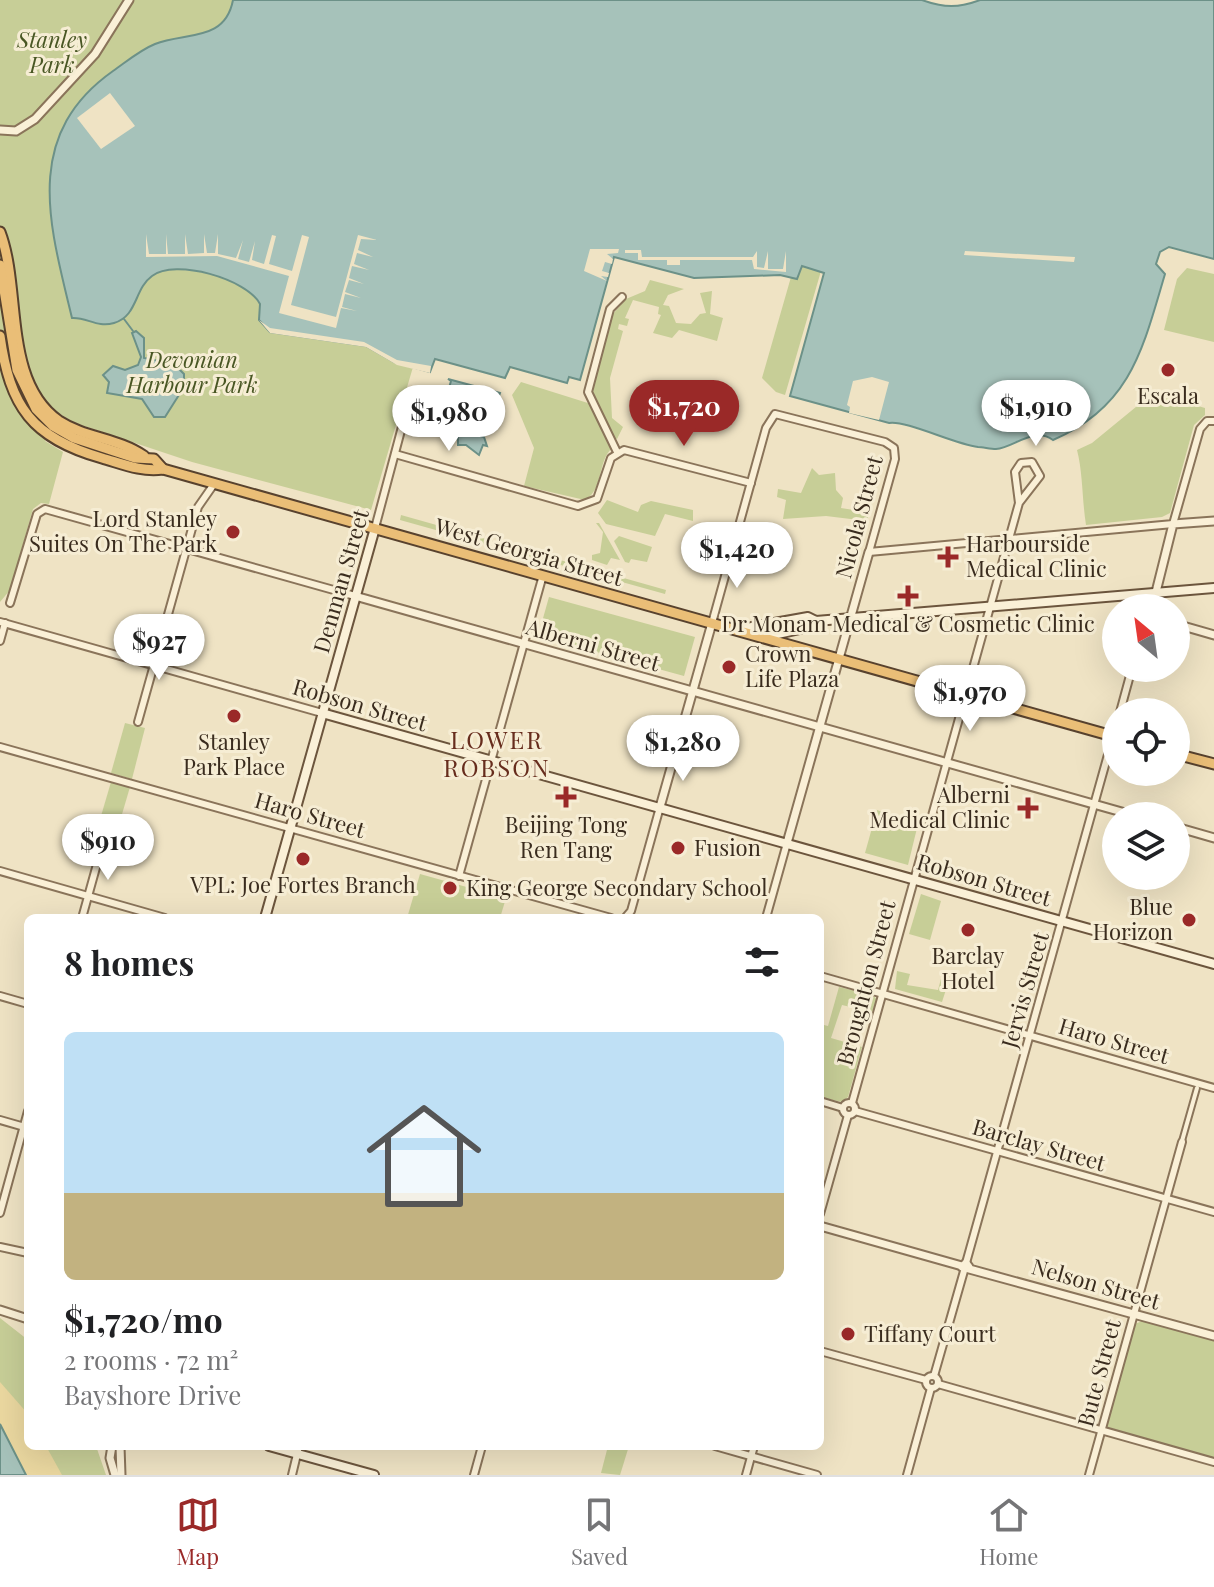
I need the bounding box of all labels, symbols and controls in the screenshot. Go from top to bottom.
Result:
park label: Stanley Park [16,24,87,79]
park label: Devonian Harbour Park [125,344,258,399]
marker: Escala [1159,361,1177,379]
pin: $1,720 [619,380,749,448]
pin: $1,910 [971,380,1101,448]
place label: Escala [1137,380,1199,410]
pin: $1,980 [384,385,514,453]
text: $1,720 [647,388,721,423]
text: $1,910 [1000,388,1072,423]
text: $1,980 [410,393,488,428]
street label: Nicola Street [827,451,889,581]
place label: Lord Stanley Suites On The Park [29,503,217,558]
street label: Denman Street [305,504,375,656]
street label: West Georgia Street [431,510,628,593]
pin: $1,420 [672,522,802,590]
marker: Lord Stanley Suites On The Park [224,523,242,541]
place label: Harbourside Medical Clinic [966,528,1107,583]
text: $1,420 [699,530,775,565]
marker: Harbourside Medical Clinic [937,546,959,568]
marker: Dr Monam Medical & Cosmetic Clinic [897,585,919,607]
north arrow [1102,594,1190,682]
map controls [1102,594,1190,890]
place label: Dr Monam Medical & Cosmetic Clinic [721,608,1095,638]
street label: Alberni Street [522,610,665,678]
pin: $927 [112,614,206,682]
text: $927 [132,622,186,657]
place label: Crown Life Plaza [745,638,839,693]
marker: Crown Life Plaza [720,658,738,676]
pin: $1,970 [905,665,1035,733]
street label: Robson Street [290,671,432,738]
text: $1,970 [933,673,1007,708]
button: locate [1102,698,1190,786]
marker: Stanley Park Place [225,707,243,725]
pin: $1,280 [618,715,748,783]
district label: LOWER ROBSON [443,723,551,783]
text: $1,280 [645,723,721,758]
place label: Stanley Park Place [183,726,285,781]
place label: Alberni Medical Clinic [869,779,1010,834]
street label: Haro Street [252,784,370,844]
marker: Beijing Tong Ren Tang [555,786,577,808]
marker: Alberni Medical Clinic [1017,797,1039,819]
button: layers [1102,802,1190,890]
place label: Beijing Tong Ren Tang [505,809,628,864]
pin: $910 [61,814,155,882]
text: $910 [80,822,136,857]
place label: Fusion [694,832,761,862]
marker: Fusion [669,839,687,857]
street label: Robson Street [914,846,1056,913]
marker: VPL: Joe Fortes Branch [294,850,312,868]
place label: VPL: Joe Fortes Branch [189,869,416,899]
place label: King George Secondary School [466,872,767,902]
marker: King George Secondary School [441,879,459,897]
place label: Blue Horizon [1093,891,1173,946]
street label: Broughton Street [829,896,902,1069]
marker: Blue Horizon [1180,911,1198,929]
marker: Barclay Hotel [959,921,977,939]
street label: Jervis Street [993,927,1055,1052]
text: 8 homes [64,939,194,985]
icon: filters [740,940,784,984]
place label: Barclay Hotel [932,940,1004,995]
street label: Haro Street [1056,1010,1174,1070]
icon: home [352,1084,496,1228]
street label: Barclay Street [969,1111,1110,1178]
street label: Nelson Street [1029,1250,1165,1316]
text: $1,720/mo [64,1296,223,1342]
street label: Bute Street [1069,1315,1127,1430]
place label: Tiffany Court [864,1318,997,1348]
marker: Tiffany Court [839,1325,857,1343]
text: 2 rooms · 72 m² [64,1342,238,1377]
text: Bayshore Drive [64,1377,241,1412]
tab: Map [176,1493,220,1571]
tab: Saved [571,1493,628,1571]
tab: Home [979,1493,1038,1571]

